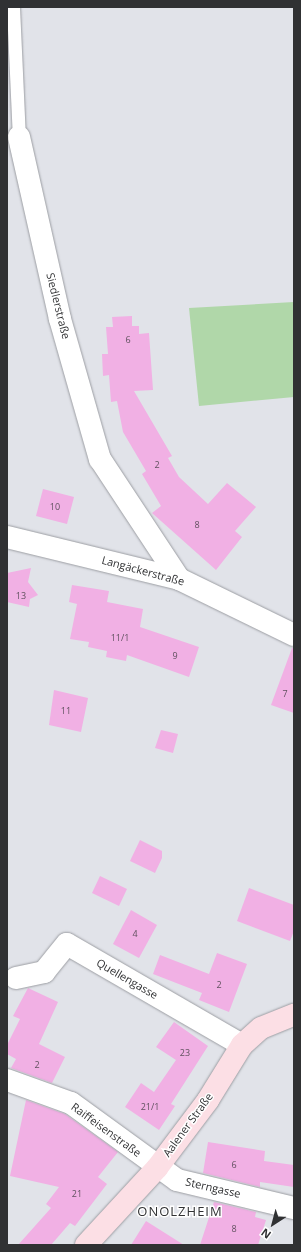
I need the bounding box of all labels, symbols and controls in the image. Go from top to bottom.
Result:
street label: Siedlerstraße [43,271,73,341]
house number: 6 [125,335,131,345]
house number: 2 [154,460,160,470]
house number: 10 [50,502,60,512]
house number: 8 [194,520,200,530]
street label: Langäckerstraße [100,554,186,588]
house number: 13 [16,591,26,601]
house number: 11/1 [111,633,129,643]
house number: 9 [172,651,178,661]
house number: 7 [282,689,288,699]
house number: 11 [61,706,71,716]
house number: 4 [132,929,138,939]
street label: Quellengasse [94,956,160,1002]
house number: 2 [216,980,222,990]
house number: 23 [180,1048,190,1058]
house number: 2 [34,1060,40,1070]
street label: Aalener Straße [160,1090,216,1160]
street label: Raiffeisenstraße [69,1100,143,1160]
house number: 21/1 [141,1102,159,1112]
house number: 6 [231,1160,237,1170]
street label: Sterngasse [184,1175,242,1201]
house number: 21 [72,1189,82,1199]
district label: ONOLZHEIM [137,1203,223,1219]
north arrow [253,1204,293,1244]
house number: 8 [231,1224,237,1234]
text: N [258,1225,274,1243]

